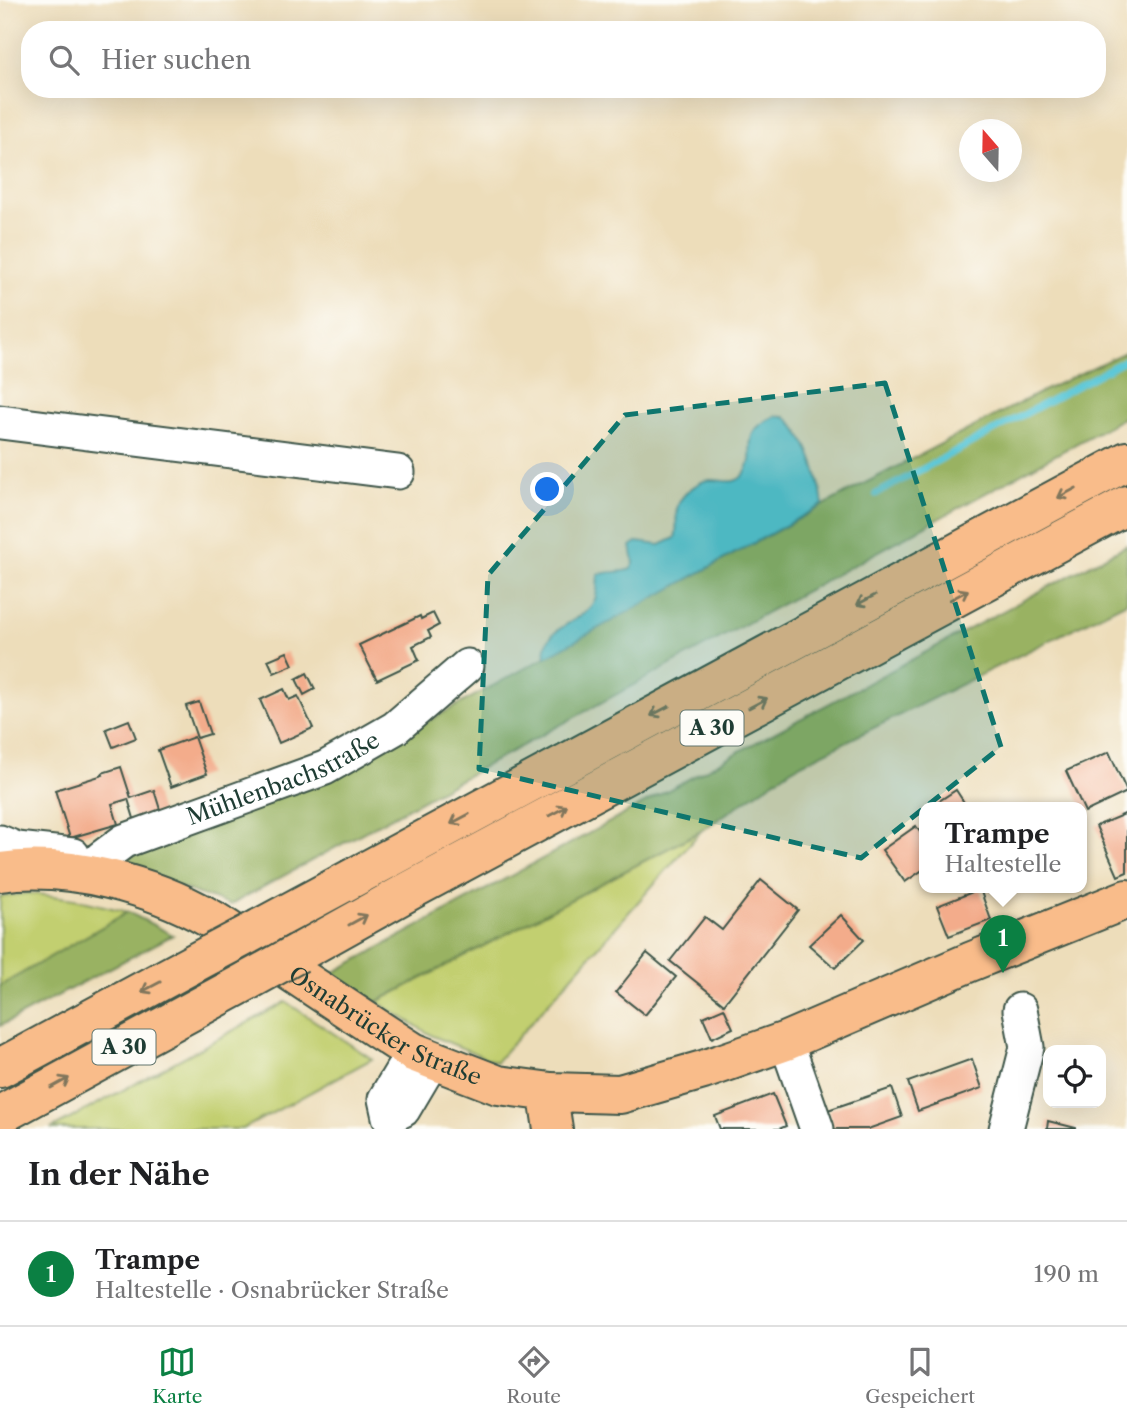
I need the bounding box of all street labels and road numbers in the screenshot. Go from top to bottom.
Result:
road number: A 30 [680,710,744,746]
street label: Mühlenbachstraße [183,726,384,831]
street label: Osnabrücker Straße [283,960,486,1091]
road number: A 30 [92,1030,156,1064]

